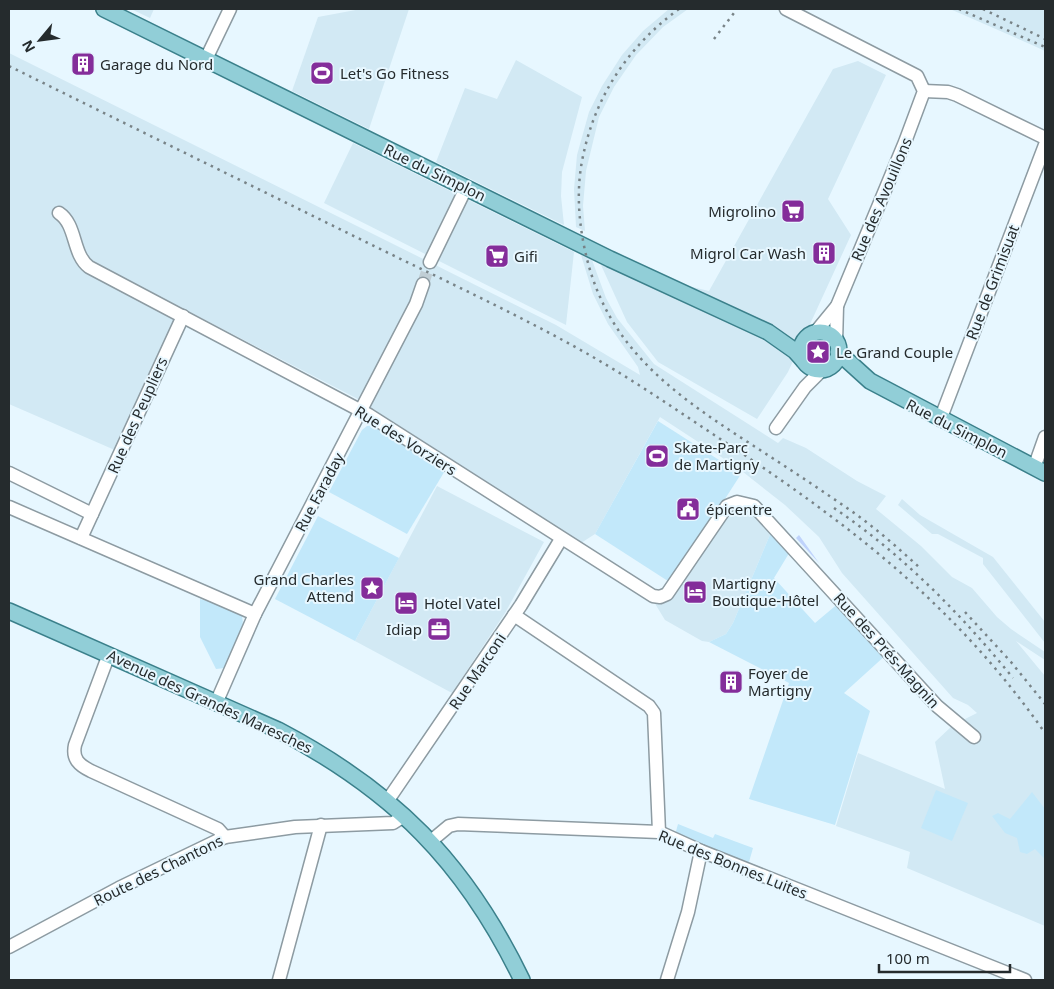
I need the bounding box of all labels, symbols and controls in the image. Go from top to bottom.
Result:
north arrow [15,15,65,65]
text: N [17,37,39,56]
building icon: Garage du Nord [70,51,96,77]
place label: Garage du Nord [100,54,213,74]
sports icon: Let's Go Fitness [309,60,335,86]
place label: Let's Go Fitness [340,63,449,83]
street label: Rue des Avouillons [846,134,916,264]
street label: Rue du Simplon [381,139,489,205]
supermarket icon: Migrolino [780,198,806,224]
place label: Migrolino [708,201,776,221]
street label: Rue de Grimisuat [961,221,1023,342]
building icon: Migrol Car Wash [811,240,837,266]
supermarket icon: Gifi [484,243,510,269]
place label: Migrol Car Wash [690,243,806,263]
place label: Gifi [514,246,538,266]
place icon: Le Grand Couple [805,339,831,365]
place label: Le Grand Couple [836,342,953,362]
street label: Rue des Peupliers [102,354,172,476]
street label: Rue du Simplon [903,394,1011,462]
street label: Rue des Vorziers [351,401,461,479]
place label: Skate-Parc de Martigny [674,437,760,474]
sports icon: Skate-Parc de Martigny [644,443,670,469]
street label: Rue Faraday [290,449,348,535]
public building icon: épicentre [675,496,701,522]
place label: épicentre [706,499,772,519]
place label: Grand Charles Attend [253,569,354,606]
place label: Martigny Boutique-Hôtel [712,573,819,610]
place icon: Grand Charles Attend [359,575,385,601]
hotel icon: Martigny Boutique-Hôtel [682,579,708,605]
street label: Rue des Prés-Magnin [830,588,944,712]
hotel icon: Hotel Vatel [393,590,419,616]
place label: Hotel Vatel [424,593,501,613]
office icon: Idiap [426,616,452,642]
place label: Idiap [386,619,422,639]
street label: Rue Marconi [444,629,510,713]
street label: Avenue des Grandes Maresches [104,645,316,757]
place label: Foyer de Martigny [748,663,812,700]
building icon: Foyer de Martigny [718,669,744,695]
street label: Rue des Bonnes Luites [656,825,810,903]
street label: Route des Chantons [90,830,226,910]
scale bar [879,942,1010,974]
text: 100 m [886,948,930,968]

